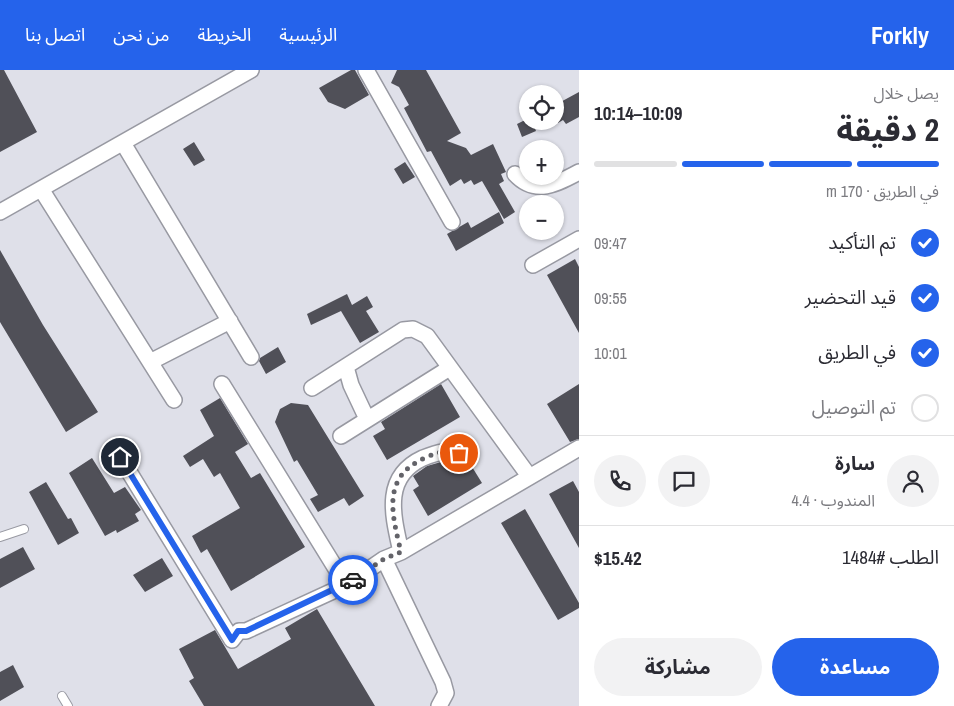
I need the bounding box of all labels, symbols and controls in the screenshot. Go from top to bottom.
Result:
text: Forkly [871,19,929,51]
text: اتصل بنا [25,22,85,47]
text: من نحن [113,22,169,47]
text: الخريطة [197,22,251,47]
text: الرئيسية [279,22,337,47]
text: يصل خلال [874,82,939,104]
map controls [519,85,564,240]
button: locate [519,85,564,130]
text: 10:09–10:14 [594,100,682,126]
text: 2 دقيقة [837,108,939,151]
button: + [519,140,564,185]
text: في الطريق · 170 m [826,180,939,202]
button: − [519,195,564,240]
text: تم التأكيد [828,229,896,255]
icon: check [911,229,939,257]
text: 09:47 [594,232,627,254]
text: قيد التحضير [805,284,896,310]
icon: check [911,284,939,312]
text: 09:55 [594,287,627,309]
text: في الطريق [818,339,896,365]
icon: check [911,339,939,367]
text: 10:01 [594,342,627,364]
text: تم التوصيل [812,394,896,420]
pin [438,432,480,474]
pin [99,436,141,478]
icon: bag [445,439,473,467]
icon: home [106,443,134,471]
text: سارة [835,450,875,476]
button: phone [594,455,646,507]
button: chat [658,455,710,507]
button: person [887,455,939,507]
text: المندوب · 4.4 [792,489,875,511]
text: الطلب #1484 [842,544,939,570]
text: $15.42 [594,545,642,571]
courier [328,555,378,605]
icon: car [339,566,367,594]
button: مشاركة [594,638,762,696]
button: مساعدة [772,638,939,696]

